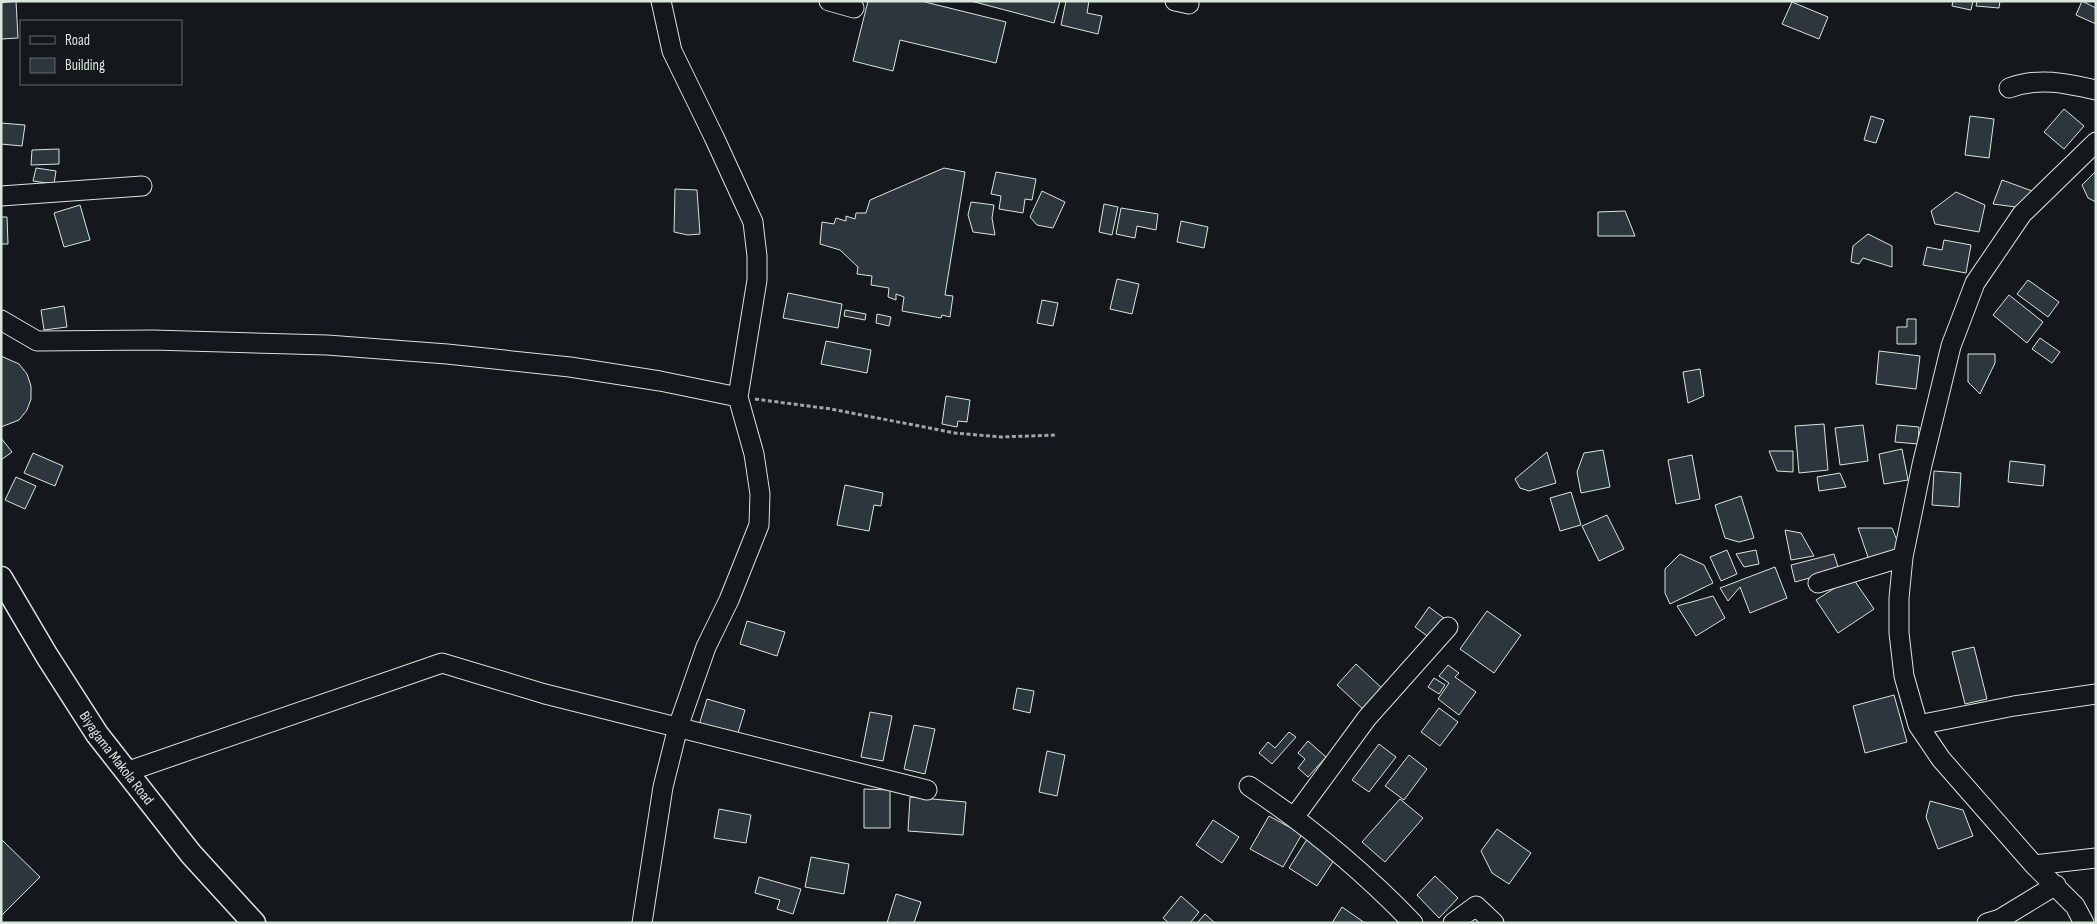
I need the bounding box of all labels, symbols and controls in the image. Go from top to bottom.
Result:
legend [20,20,182,85]
text: Road [65,31,90,50]
text: Building [65,56,105,75]
street label: Biyagama Makola Road [75,708,158,809]

